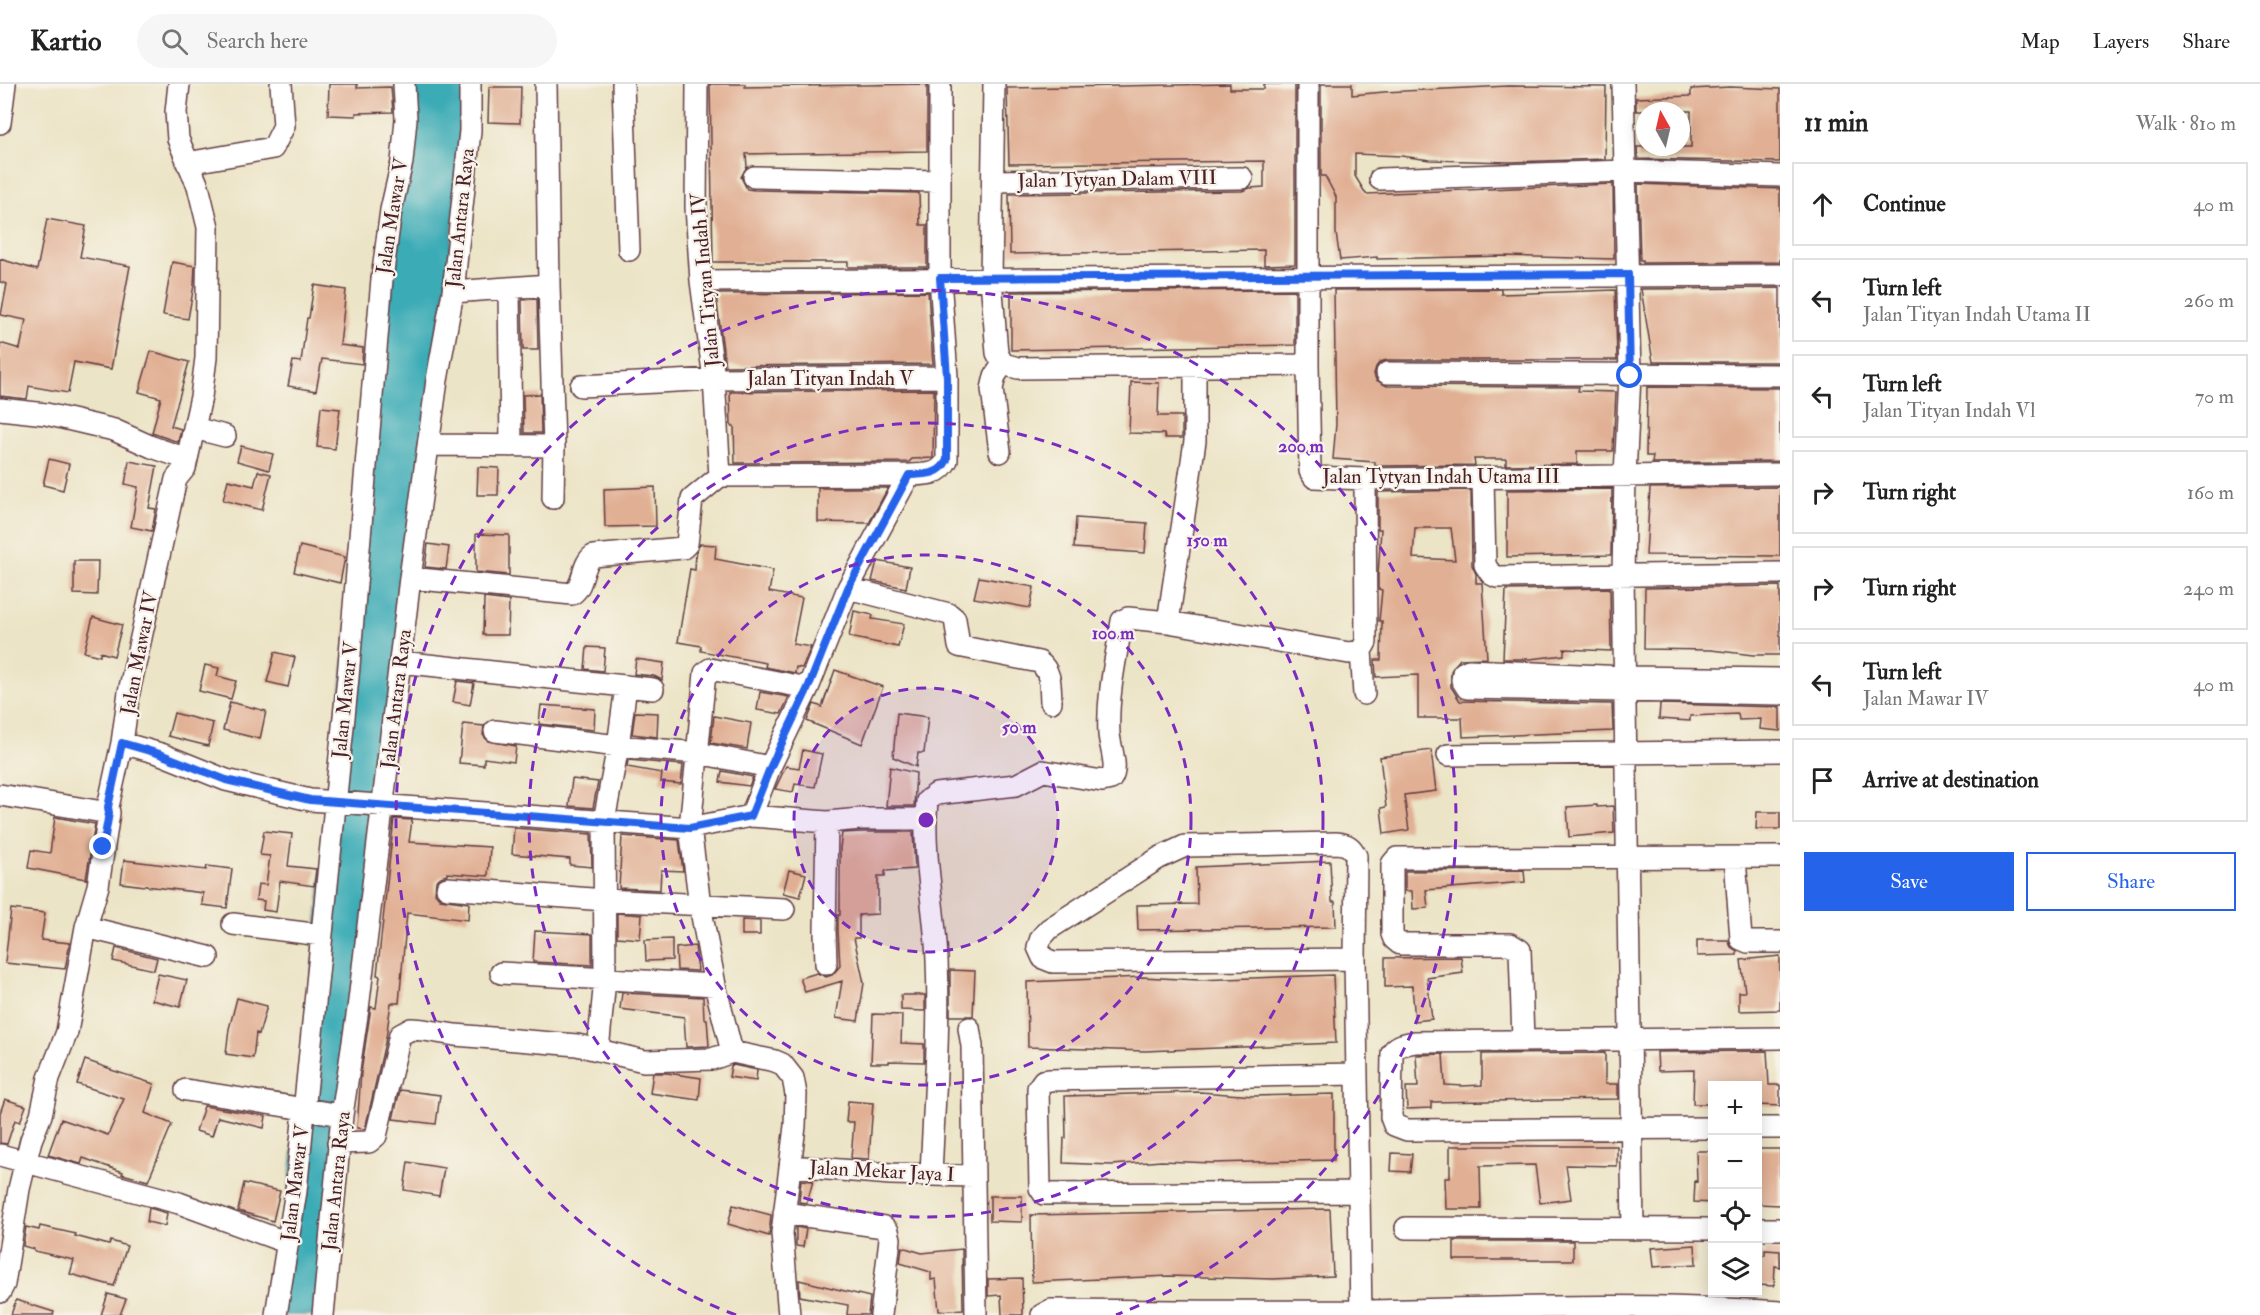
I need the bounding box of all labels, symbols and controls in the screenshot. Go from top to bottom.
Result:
search box [137,14,557,68]
text: Kartio [30,24,101,59]
icon: search [158,25,191,58]
text: Search here [206,27,308,55]
text: Map [2020,28,2060,55]
text: Layers [2093,28,2149,55]
text: Share [2182,28,2230,55]
north arrow [1636,102,1690,156]
text: 11 min [1804,107,1869,139]
text: Walk · 810 m [2136,111,2236,136]
street label: Jalan Antara Raya [440,146,480,290]
street label: Jalan Mawar V [370,155,414,277]
street label: Jalan Tytyan Dalam VIII [1016,165,1217,193]
icon: ahead [1806,188,1839,221]
text: Continue [1863,190,1946,218]
street label: Jalan Tityan Indah IV [685,191,725,369]
text: 40 m [2193,192,2234,217]
text: Turn left [1863,274,1942,302]
icon: left [1806,284,1839,317]
text: 260 m [2184,288,2234,313]
text: Jalan Tityan Indah Utama II [1863,302,2091,327]
route start [1616,362,1642,388]
street label: Jalan Tityan Indah V [746,366,914,391]
text: Turn left [1863,370,1942,398]
icon: left [1806,380,1839,413]
text: 70 m [2195,384,2234,409]
text: Jalan Tityan Indah Vl [1863,398,2035,423]
text: 200 m [1278,435,1325,458]
street label: Jalan Tytyan Indah Utama III [1321,464,1560,489]
icon: right [1806,476,1839,509]
text: Turn right [1863,478,1956,506]
text: 160 m [2187,480,2234,505]
text: 150 m [1186,529,1229,552]
icon: right [1806,572,1839,605]
text: Turn right [1863,574,1956,602]
text: 240 m [2183,576,2234,601]
street label: Jalan Mawar IV [115,588,163,718]
text: 100 m [1092,622,1135,645]
street label: Jalan Antara Raya [375,627,417,771]
street label: Jalan Mawar V [326,639,364,761]
text: Turn left [1863,658,1942,686]
icon: left [1806,668,1839,701]
text: 40 m [2193,672,2234,697]
text: Jalan Mawar IV [1863,686,1988,711]
text: 50 m [1002,716,1037,739]
icon: arrive [1806,764,1839,797]
text: Arrive at destination [1863,766,2039,794]
centre of rings [916,810,936,830]
route end [89,833,115,859]
button: Save [1804,852,2014,911]
button: Share [2026,852,2236,911]
map controls [1708,1081,1762,1297]
button: + [1708,1081,1762,1135]
street label: Jalan Antara Raya [316,1109,356,1253]
street label: Jalan Mawar V [275,1122,315,1244]
button: − [1708,1135,1762,1189]
street label: Jalan Mekar Jaya I [808,1155,955,1187]
button: locate [1708,1189,1762,1243]
button: layers [1708,1243,1762,1297]

